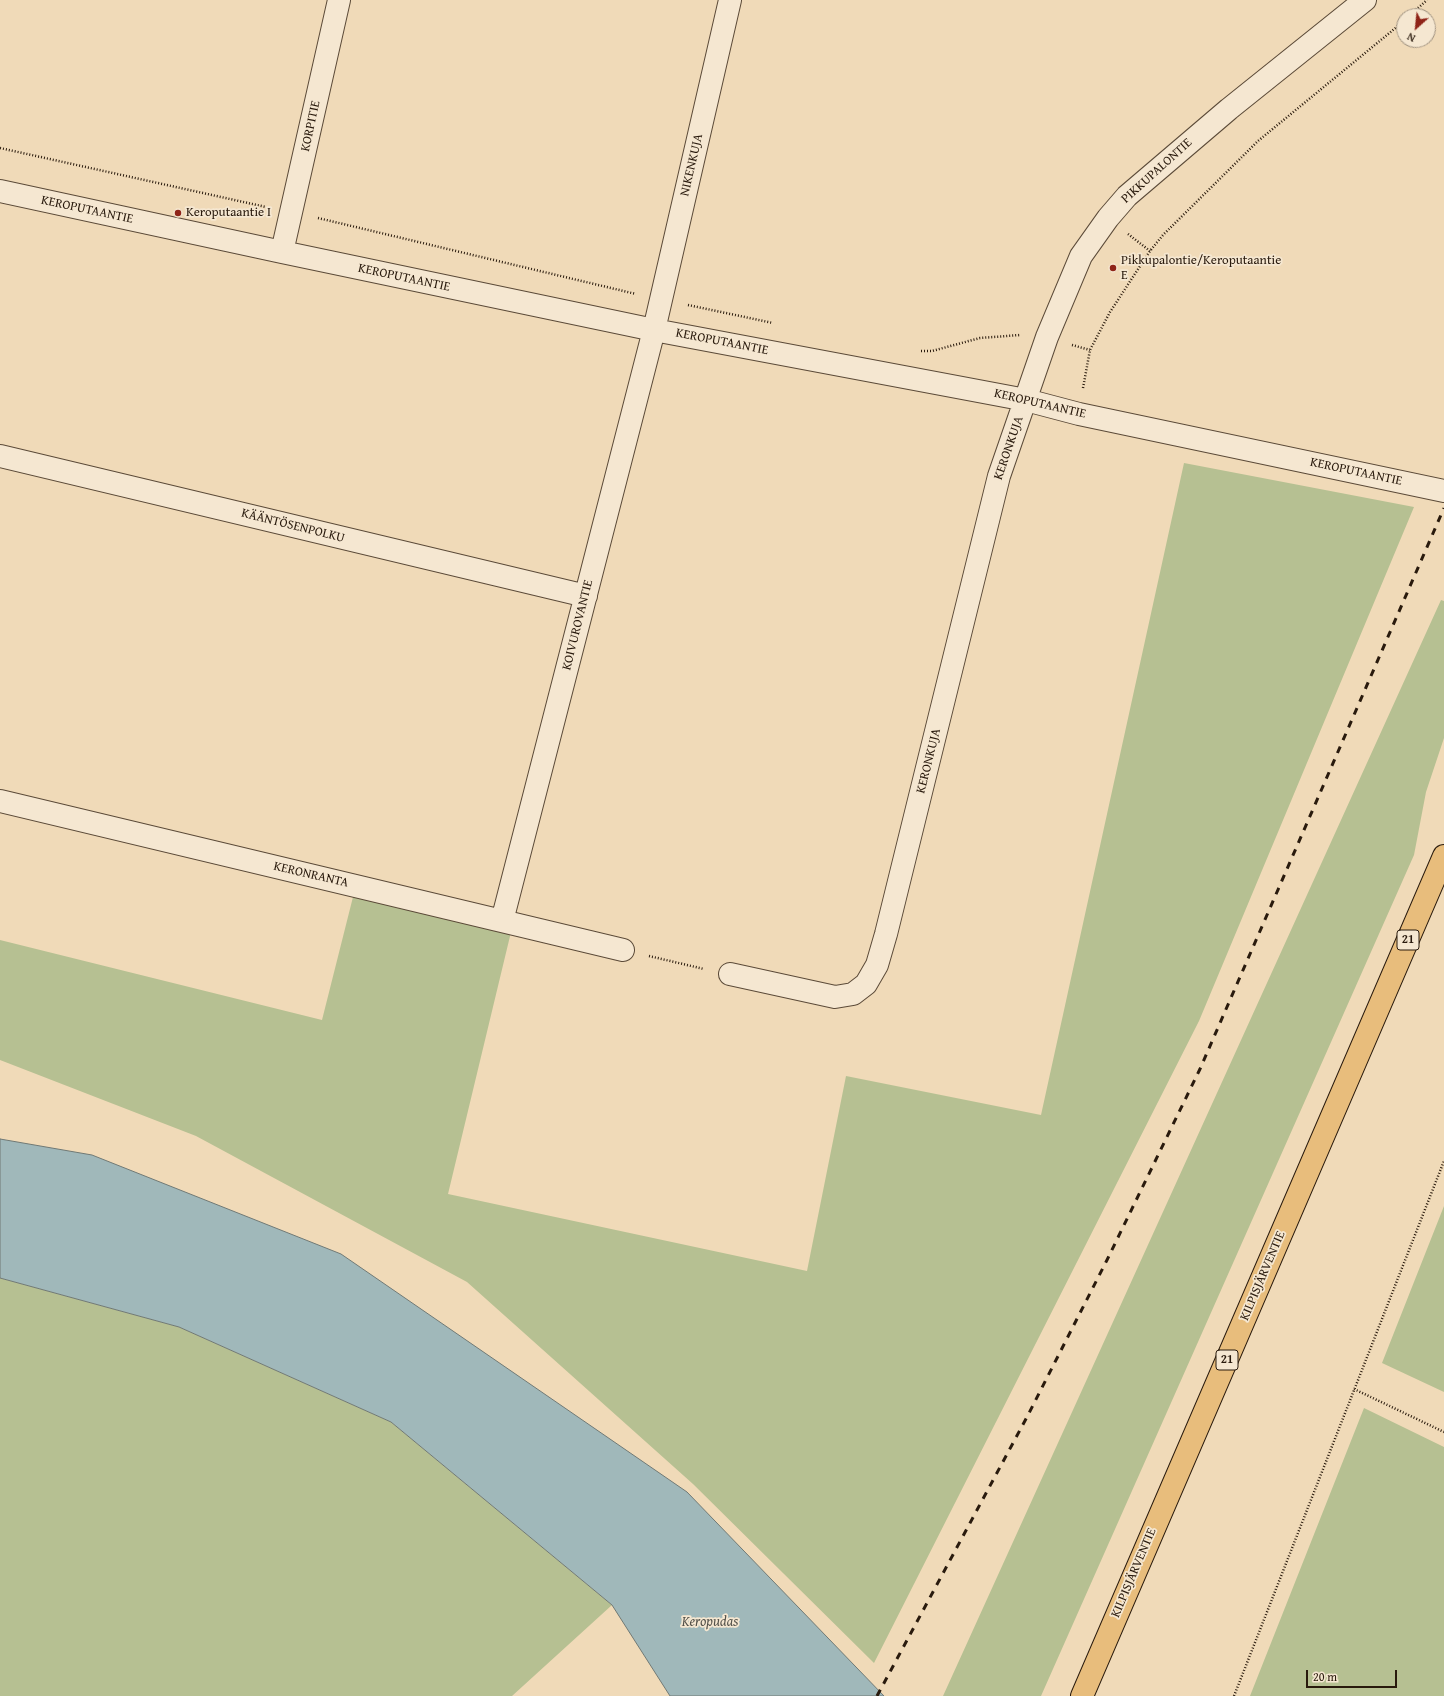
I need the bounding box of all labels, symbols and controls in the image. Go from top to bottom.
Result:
north arrow [1396,8,1436,48]
text: N [1404,29,1418,47]
street label: KORPITIE [298,99,324,153]
street label: NIKENKUJA [677,132,707,198]
street label: PIKKUPALONTIE [1118,135,1196,207]
street label: KEROPUTAANTIE [39,193,135,227]
place label: Keroputaantie I [186,205,271,221]
marker: Keroputaantie I [173,208,183,218]
place label: Pikkupalontie/Keroputaantie E [1121,253,1281,284]
street label: KEROPUTAANTIE [356,261,452,295]
marker: Pikkupalontie/Keroputaantie E [1108,263,1118,273]
street label: KEROPUTAANTIE [674,325,770,359]
street label: KEROPUTAANTIE [993,386,1087,422]
street label: KERONKUJA [991,414,1027,482]
street label: KEROPUTAANTIE [1308,455,1404,489]
street label: KÄÄNTÖSENPOLKU [240,506,346,546]
street label: KOIVUROVANTIE [559,578,597,672]
street label: KERONKUJA [913,727,945,795]
street label: KERONRANTA [272,859,350,891]
road number: 21 [1397,930,1419,950]
street label: KILPISJÄRVENTIE [1237,1229,1289,1323]
road number: 21 [1216,1350,1238,1370]
street label: KILPISJÄRVENTIE [1108,1526,1160,1620]
water label: Keropudas [682,1614,738,1630]
scale bar [1308,1662,1399,1688]
text: 20 m [1313,1668,1337,1685]

